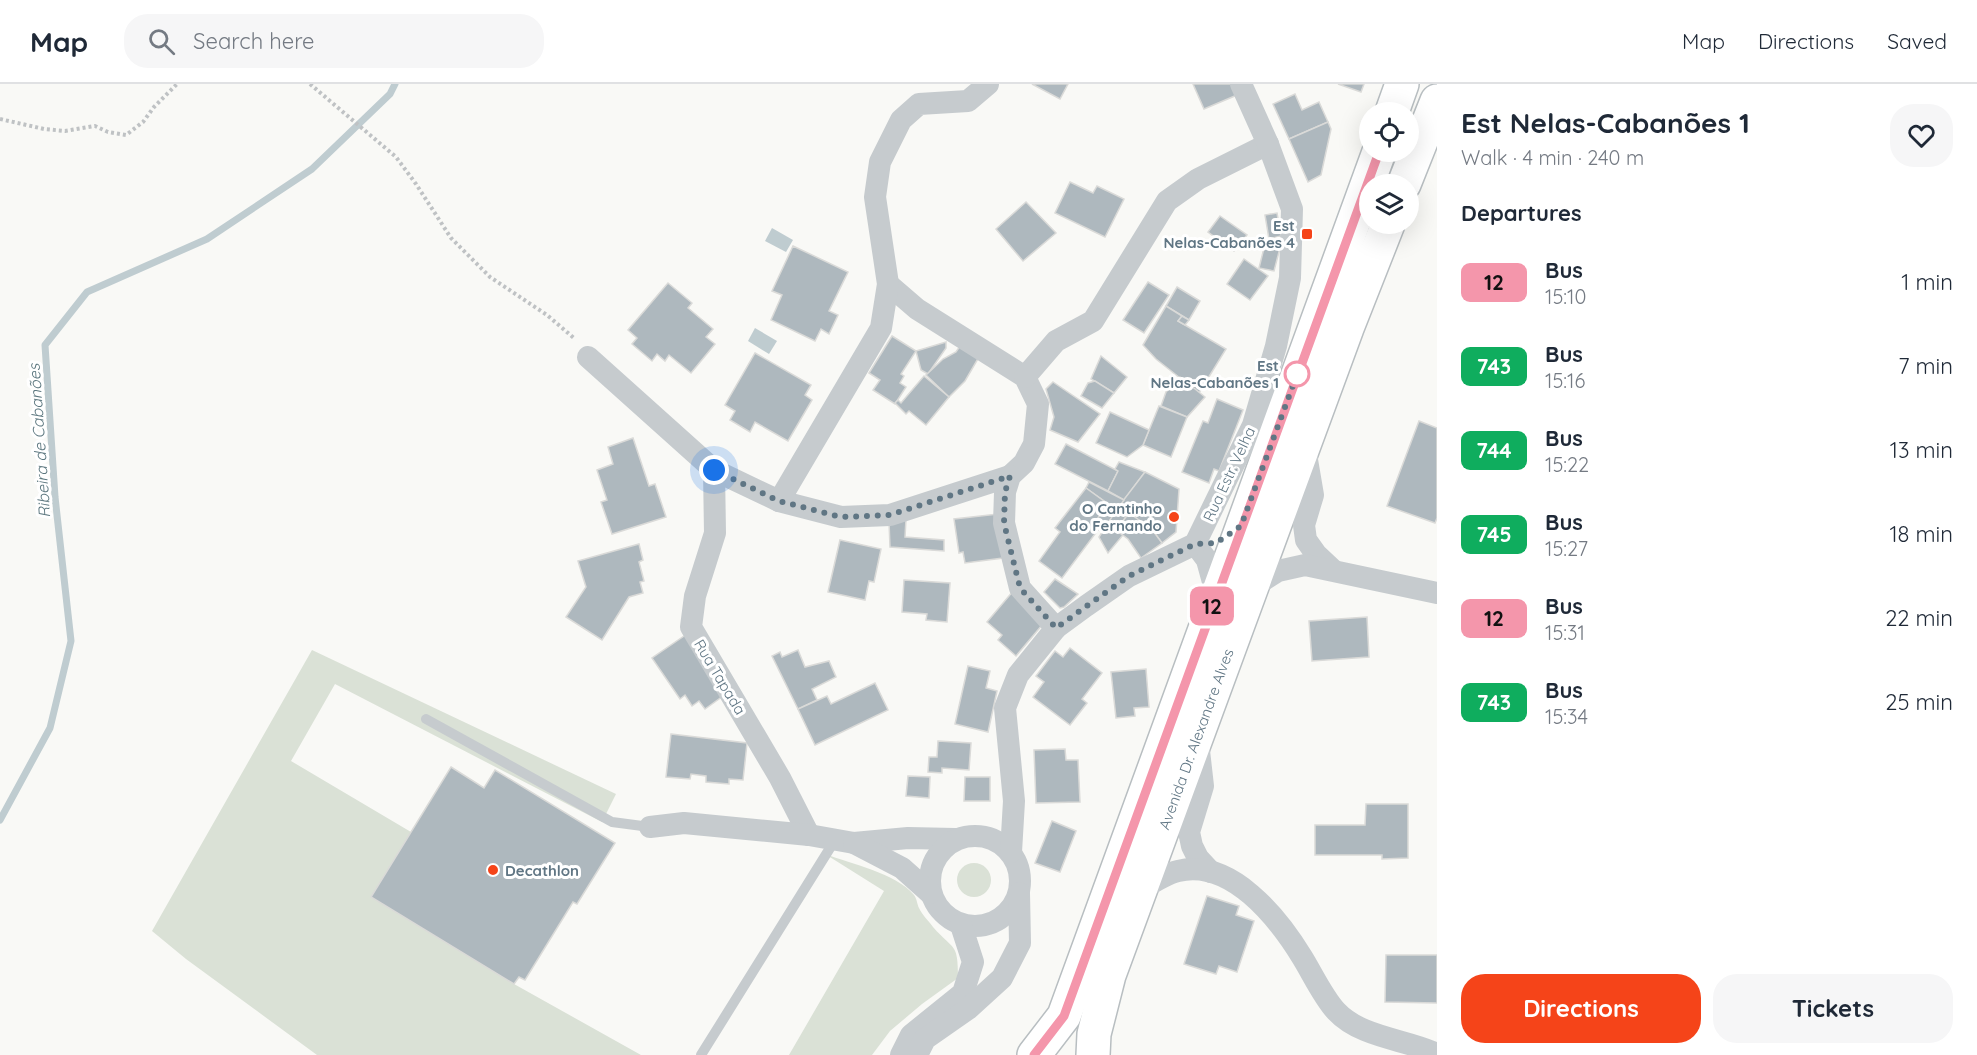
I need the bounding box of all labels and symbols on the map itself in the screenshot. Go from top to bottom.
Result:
place label: Est Nelas-Cabanões 4 [1163,216,1295,252]
marker: Est Nelas-Cabanões 4 [1300,227,1314,241]
place label: Est Nelas-Cabanões 1 [1150,356,1279,392]
marker: Est Nelas-Cabanões 1 [1284,361,1310,387]
water label: Ribeira de Cabanões [24,362,54,519]
street label: Rua Estr. Velha [1199,424,1259,524]
your location [699,455,729,485]
place label: O Cantinho do Fernando [1069,499,1162,535]
marker: O Cantinho do Fernando [1167,510,1181,524]
line badge: 12 [1185,586,1239,626]
street label: Rua Tapada [690,636,750,718]
street label: Avenida Dr. Alexandre Alves [1154,646,1238,832]
place label: Decathlon [505,861,579,880]
marker: Decathlon [486,863,500,877]

